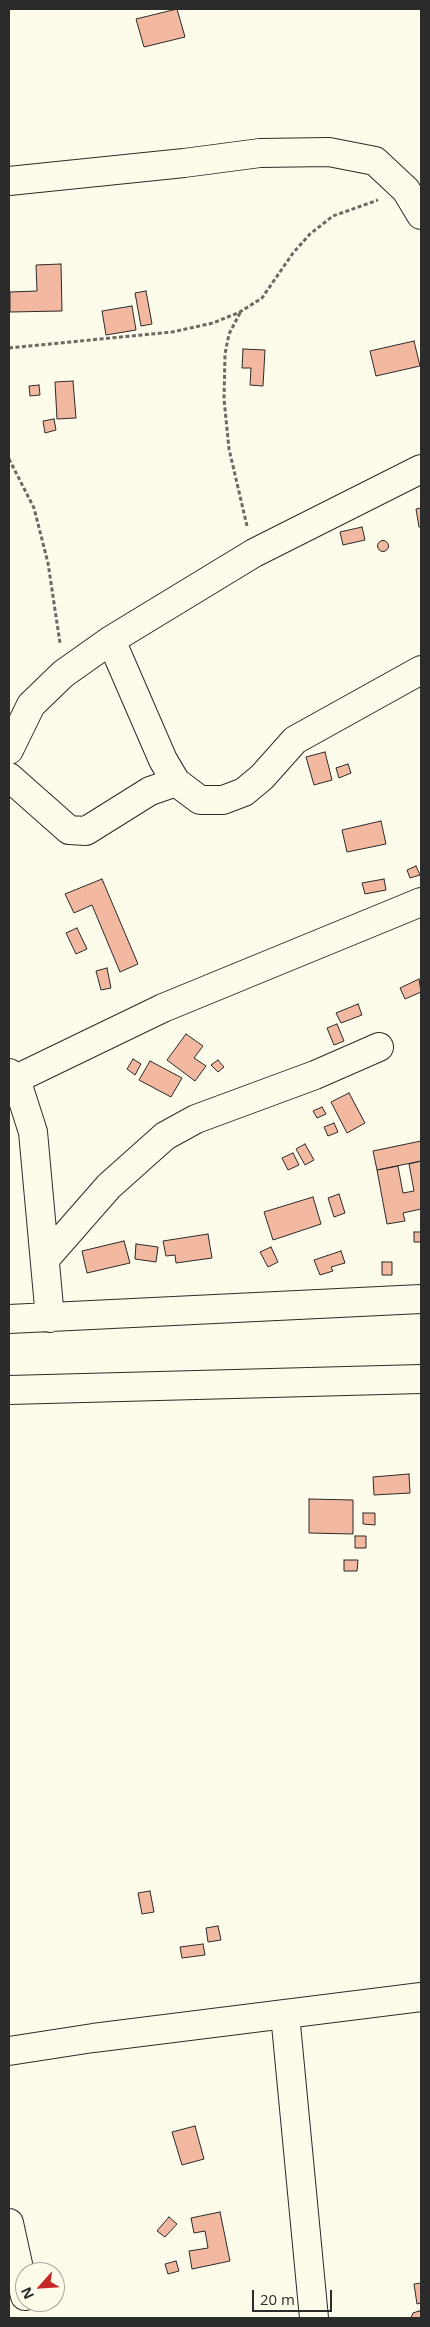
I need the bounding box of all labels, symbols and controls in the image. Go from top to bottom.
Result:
north arrow [15,2262,65,2312]
scale bar [255,2280,335,2312]
text: N [16,2284,38,2303]
text: 20 m [260,2289,295,2309]

